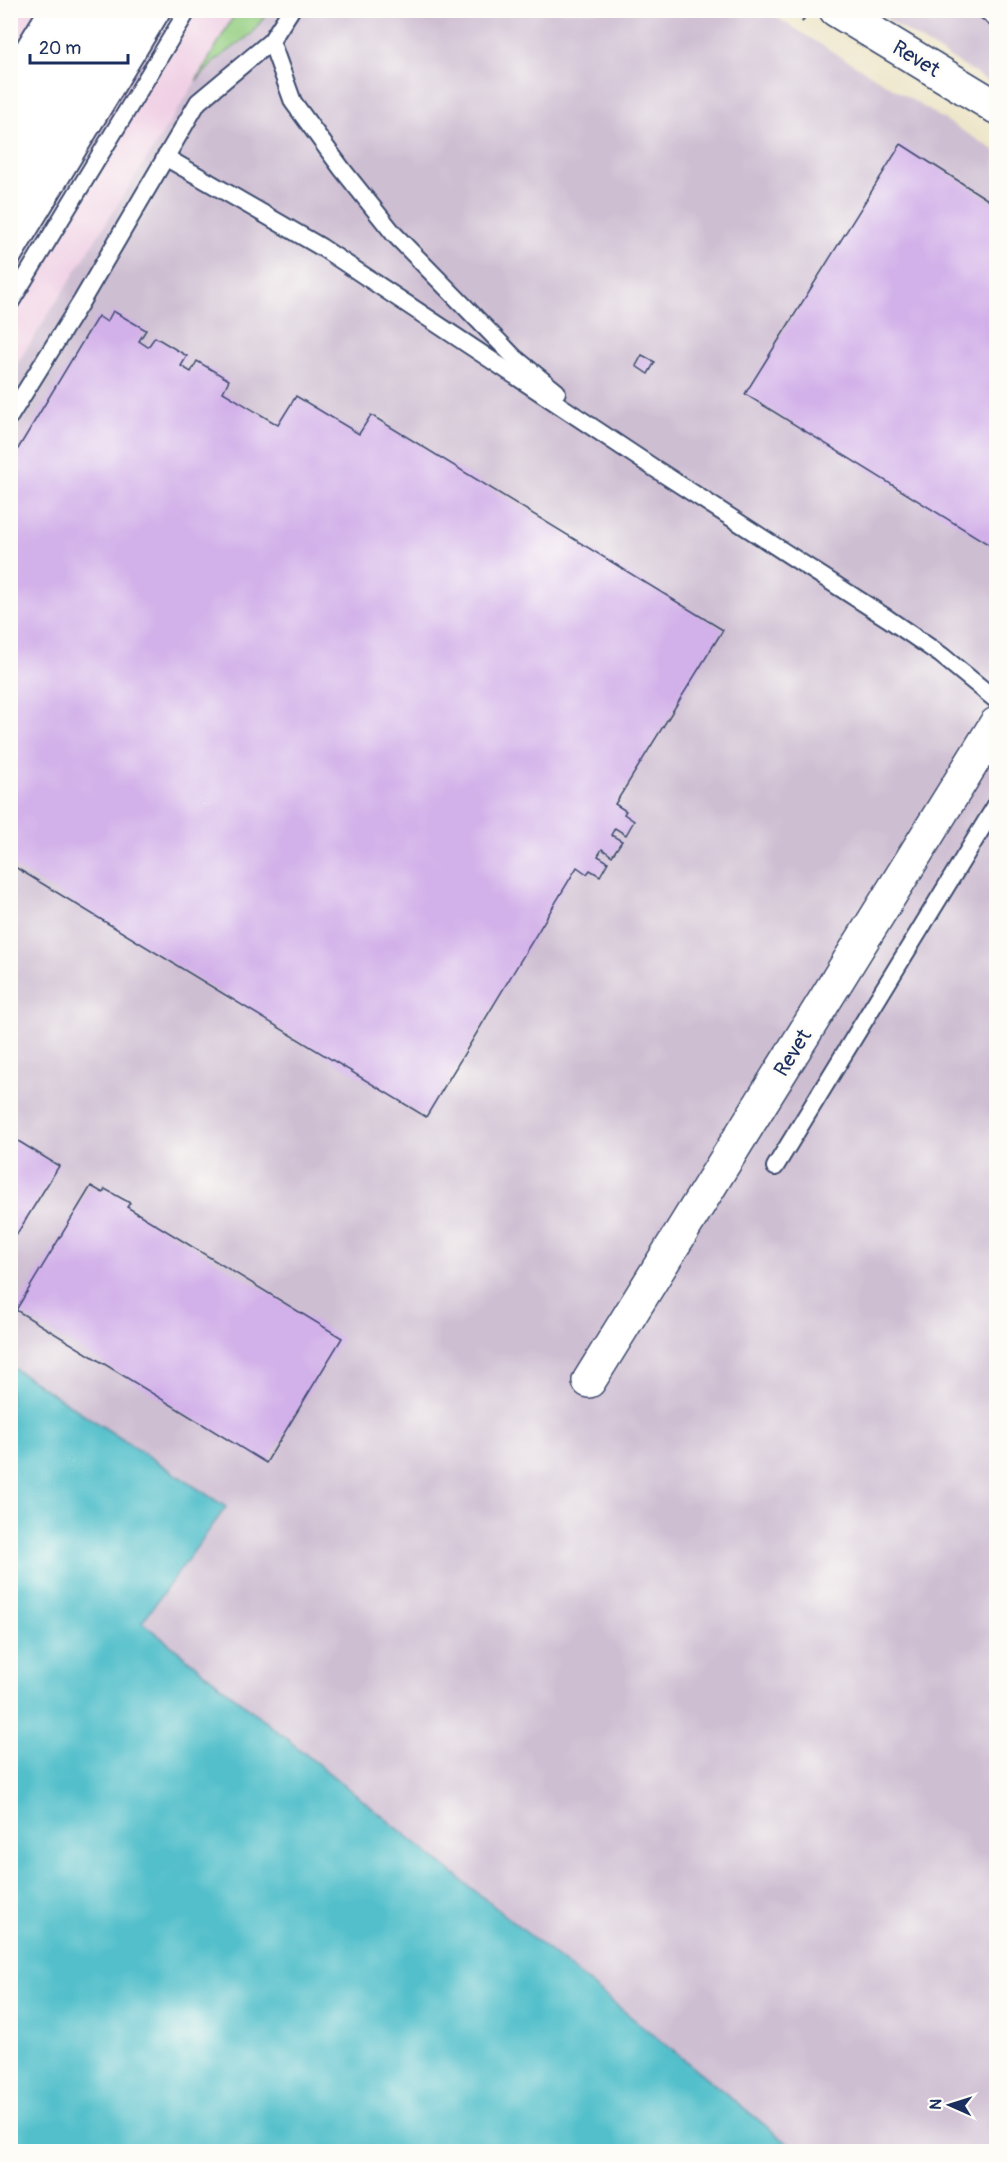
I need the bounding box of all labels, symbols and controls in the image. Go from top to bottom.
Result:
scale bar [30,27,128,65]
street label: Revet [887,34,945,84]
text: 20 m [39,37,81,60]
street label: Revet [768,1024,818,1082]
north arrow [920,2075,980,2135]
text: N [926,2098,946,2110]

